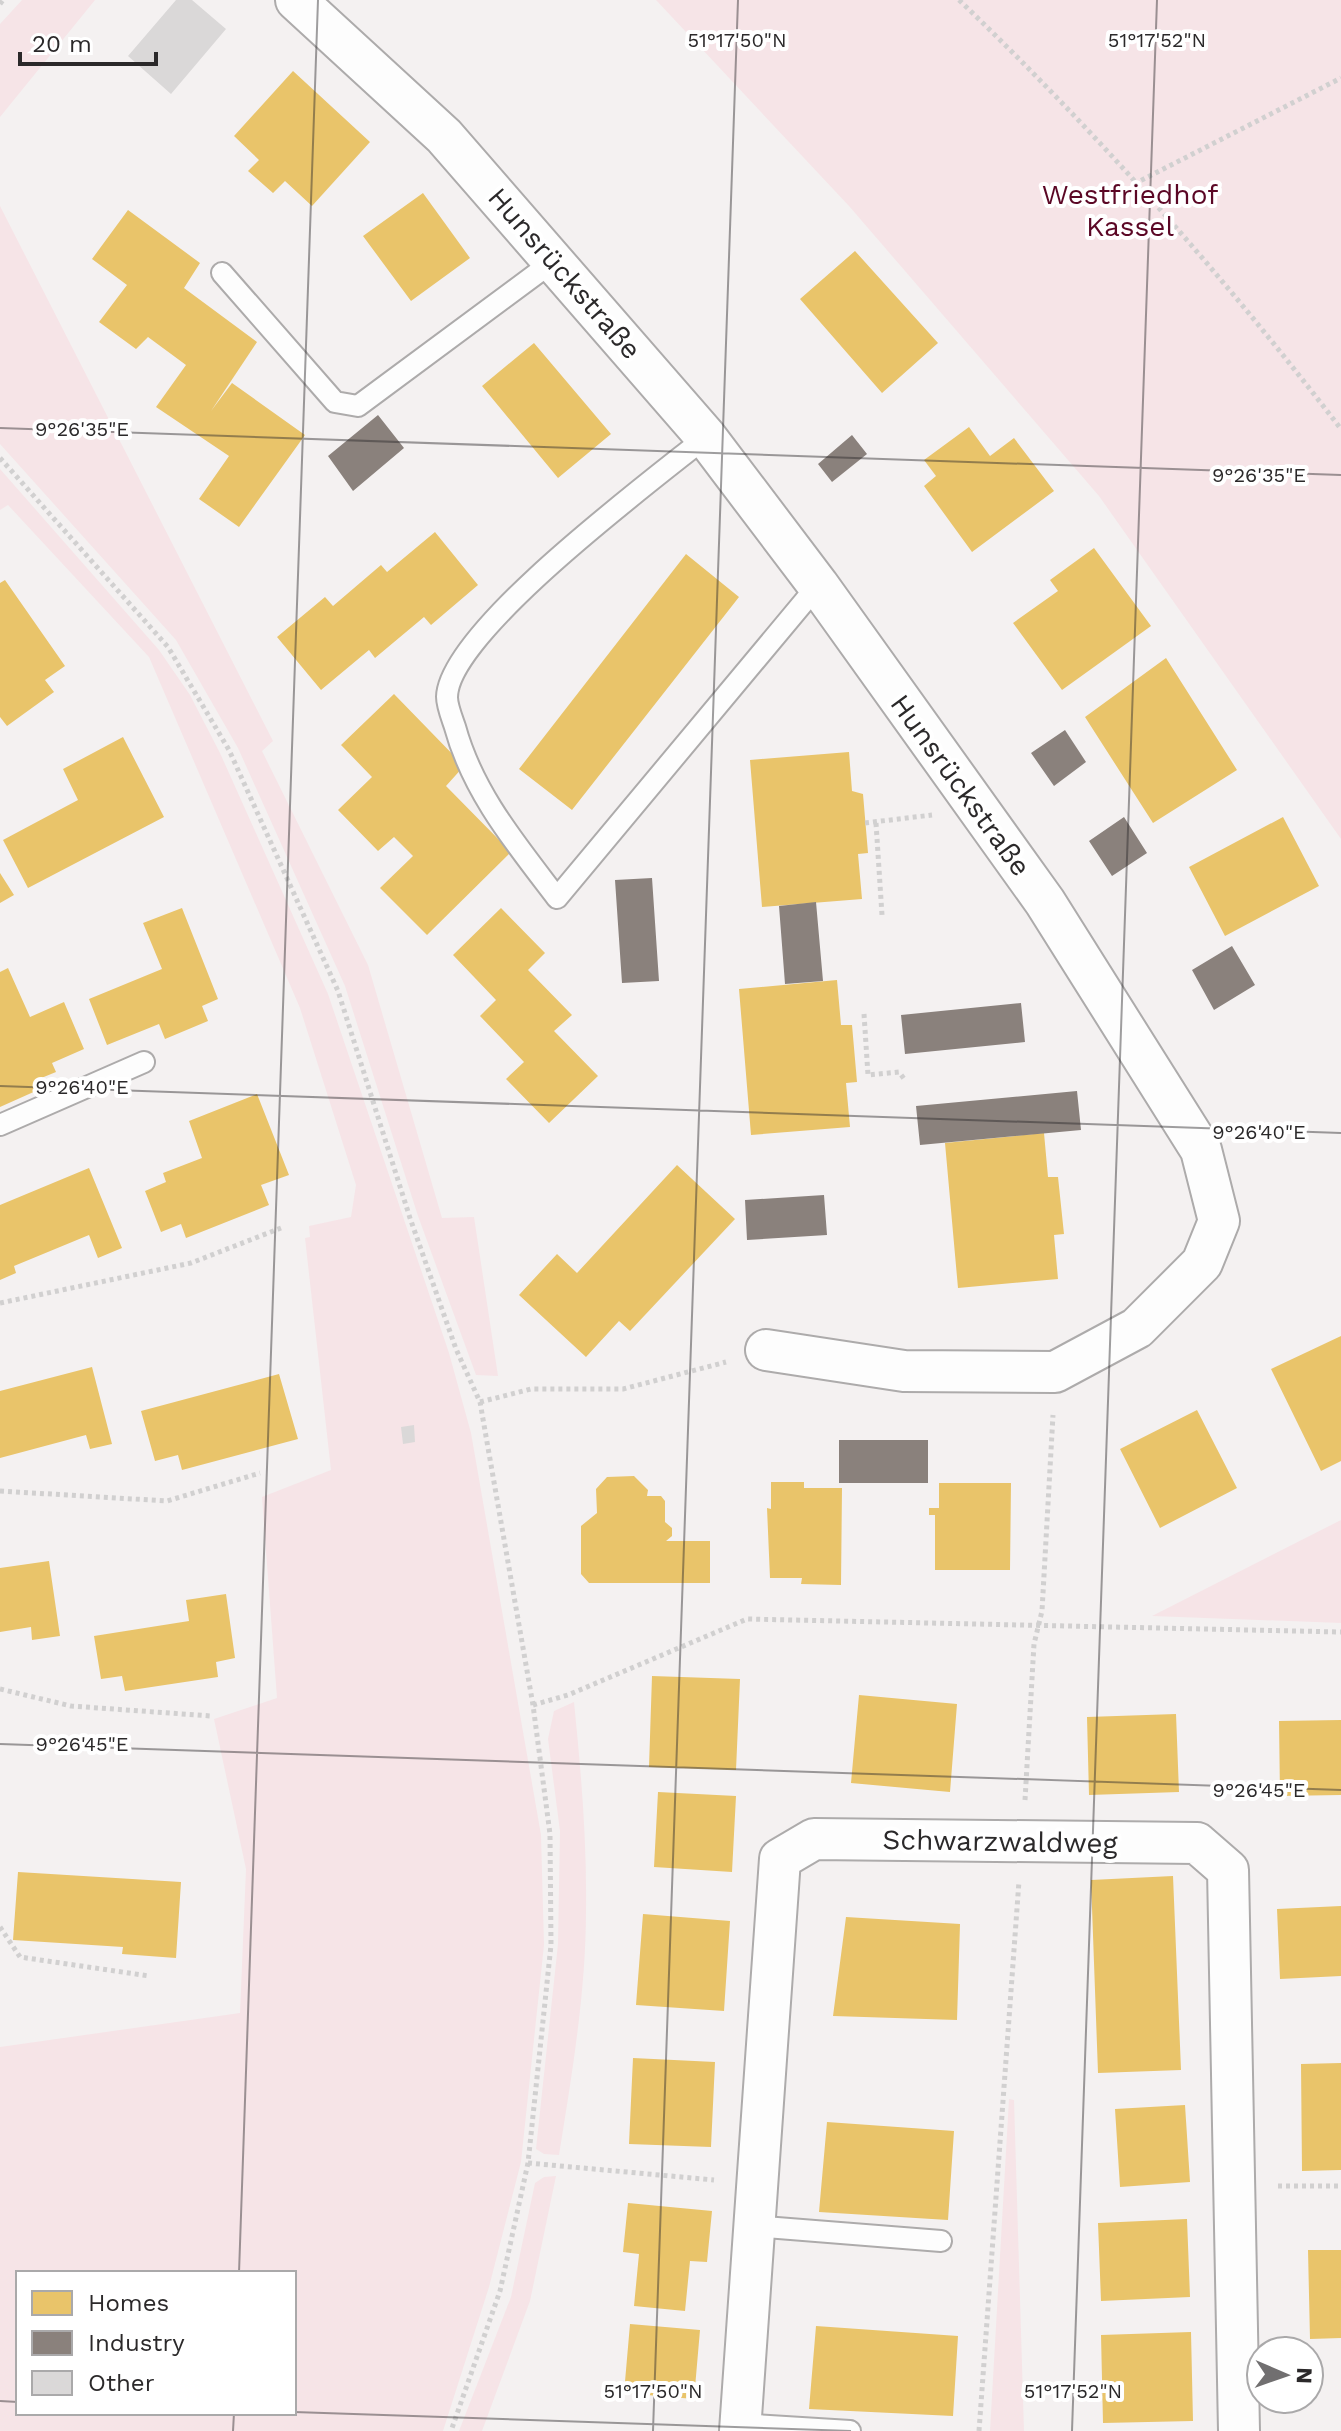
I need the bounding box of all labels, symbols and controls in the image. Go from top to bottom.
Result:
scale bar [20,16,156,66]
text: 51°17'50"N [687,28,787,52]
text: 51°17'52"N [1108,28,1206,52]
text: 20 m [32,30,92,58]
park label: Westfriedhof Kassel [1042,178,1218,243]
street label: Hunsrückstraße [481,181,648,366]
text: 9°26'35"E [35,417,129,441]
text: 9°26'35"E [1212,463,1306,487]
street label: Hunsrückstraße [884,688,1038,883]
text: 9°26'40"E [35,1075,129,1099]
text: 9°26'40"E [1212,1120,1306,1144]
text: 9°26'45"E [36,1732,128,1756]
text: 9°26'45"E [1213,1778,1305,1802]
street label: Schwarzwaldweg [882,1823,1118,1860]
legend [16,2271,296,2415]
text: Homes [88,2289,169,2317]
text: Industry [88,2329,185,2357]
north arrow [1245,2335,1325,2415]
text: N [1292,2367,1317,2384]
text: Other [88,2369,155,2397]
text: 51°17'50"N [603,2379,703,2403]
text: 51°17'52"N [1024,2379,1122,2403]

